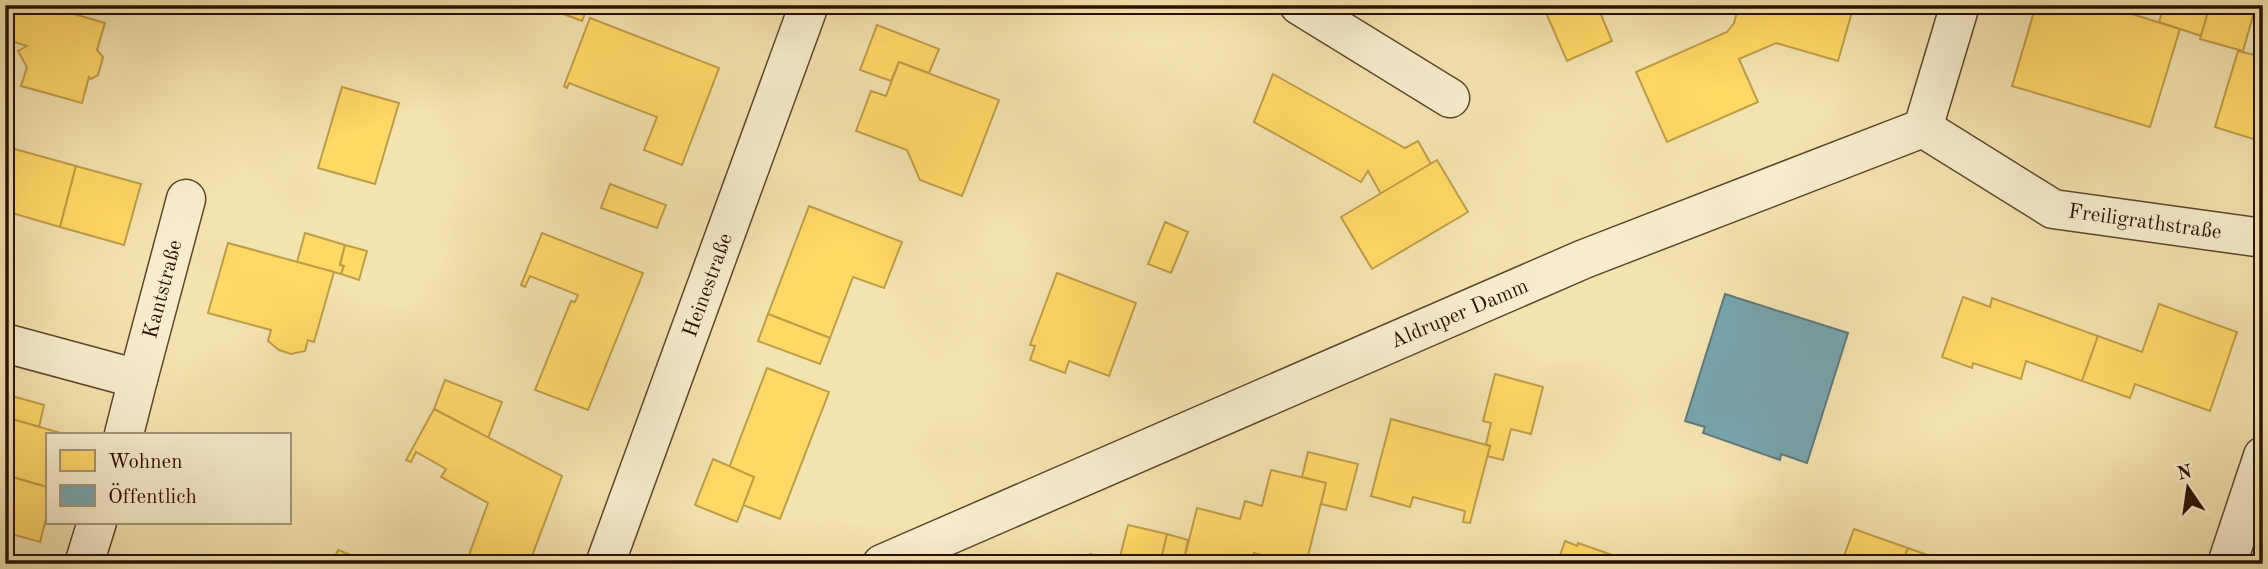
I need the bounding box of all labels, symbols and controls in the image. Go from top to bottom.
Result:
street label: Freiligrathstraße [2067,201,2223,244]
street label: Heinestraße [680,231,737,340]
street label: Kantstraße [140,238,187,341]
street label: Aldruper Damm [1388,276,1532,353]
legend [46,433,290,524]
text: Wohnen [108,452,183,473]
north arrow [2152,454,2222,524]
text: N [2176,463,2194,485]
text: Öffentlich [108,483,197,508]

